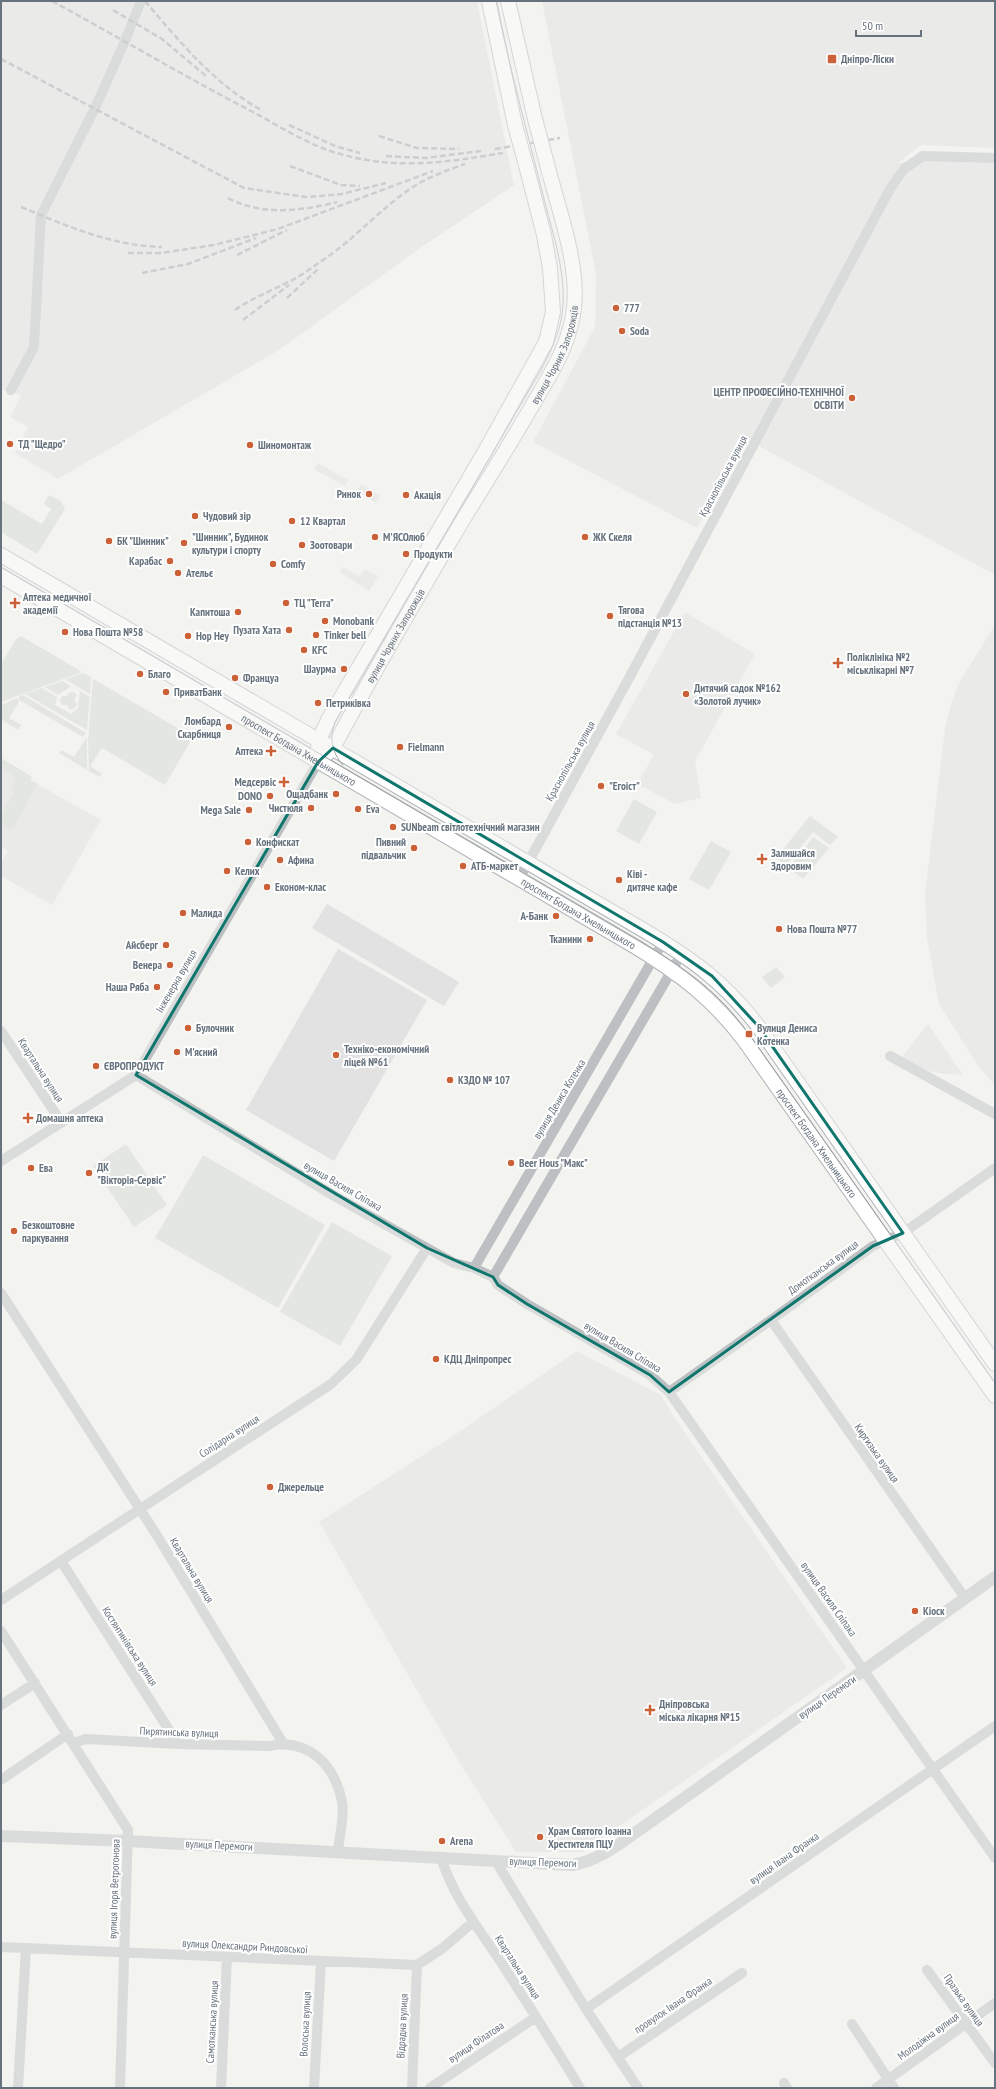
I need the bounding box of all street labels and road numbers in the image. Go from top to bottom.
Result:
street label: вулиця Чорних Запорожців [528,304,581,406]
street label: Краснопільська вулиця [696,433,750,519]
street label: вулиця Чорних Запорожців [363,586,428,685]
street label: проспект Богдана Хмельницького [239,711,359,789]
street label: Краснопільська вулиця [542,718,598,804]
street label: проспект Богдана Хмельницького [519,875,639,953]
street label: Інженерна вулиця [152,947,200,1015]
street label: Квартальна вулиця [15,1035,67,1105]
street label: вулиця Дениса Котенка [530,1057,588,1141]
street label: проспект Богдана Хмельницького [773,1086,860,1201]
street label: вулиця Василя Сліпака [301,1158,385,1214]
street label: Домотканська вулиця [785,1237,861,1297]
street label: вулиця Василя Сліпака [582,1318,664,1376]
street label: Солідарна вулиця [196,1411,262,1461]
street label: Киргизька вулиця [851,1421,903,1485]
street label: Квартальна вулиця [167,1535,217,1605]
street label: вулиця Василя Сліпака [798,1559,860,1639]
street label: Костянтинівська вулиця [99,1604,161,1688]
street label: вулиця Перемоги [795,1672,859,1722]
street label: Пирятинська вулиця [139,1724,219,1740]
street label: вулиця Івана Франка [747,1829,821,1887]
street label: вулиця Перемоги [185,1836,253,1854]
street label: вулиця Ігоря Ветрогонова [105,1839,123,1939]
street label: вулиця Перемоги [509,1854,577,1870]
street label: Квартальна вулиця [492,1932,544,2002]
street label: вулиця Олександри Риндовської [182,1936,309,1956]
street label: Празька вулиця [941,1971,987,2029]
street label: провулок Івана Франка [631,1974,715,2036]
street label: Самотканська вулиця [203,1980,221,2064]
street label: Волоська вулиця [296,1991,314,2057]
street label: Відрадна вулиця [393,1993,411,2059]
street label: Молодіжна вулиця [895,2009,961,2063]
street label: вулиця Філатова [445,2018,507,2066]

